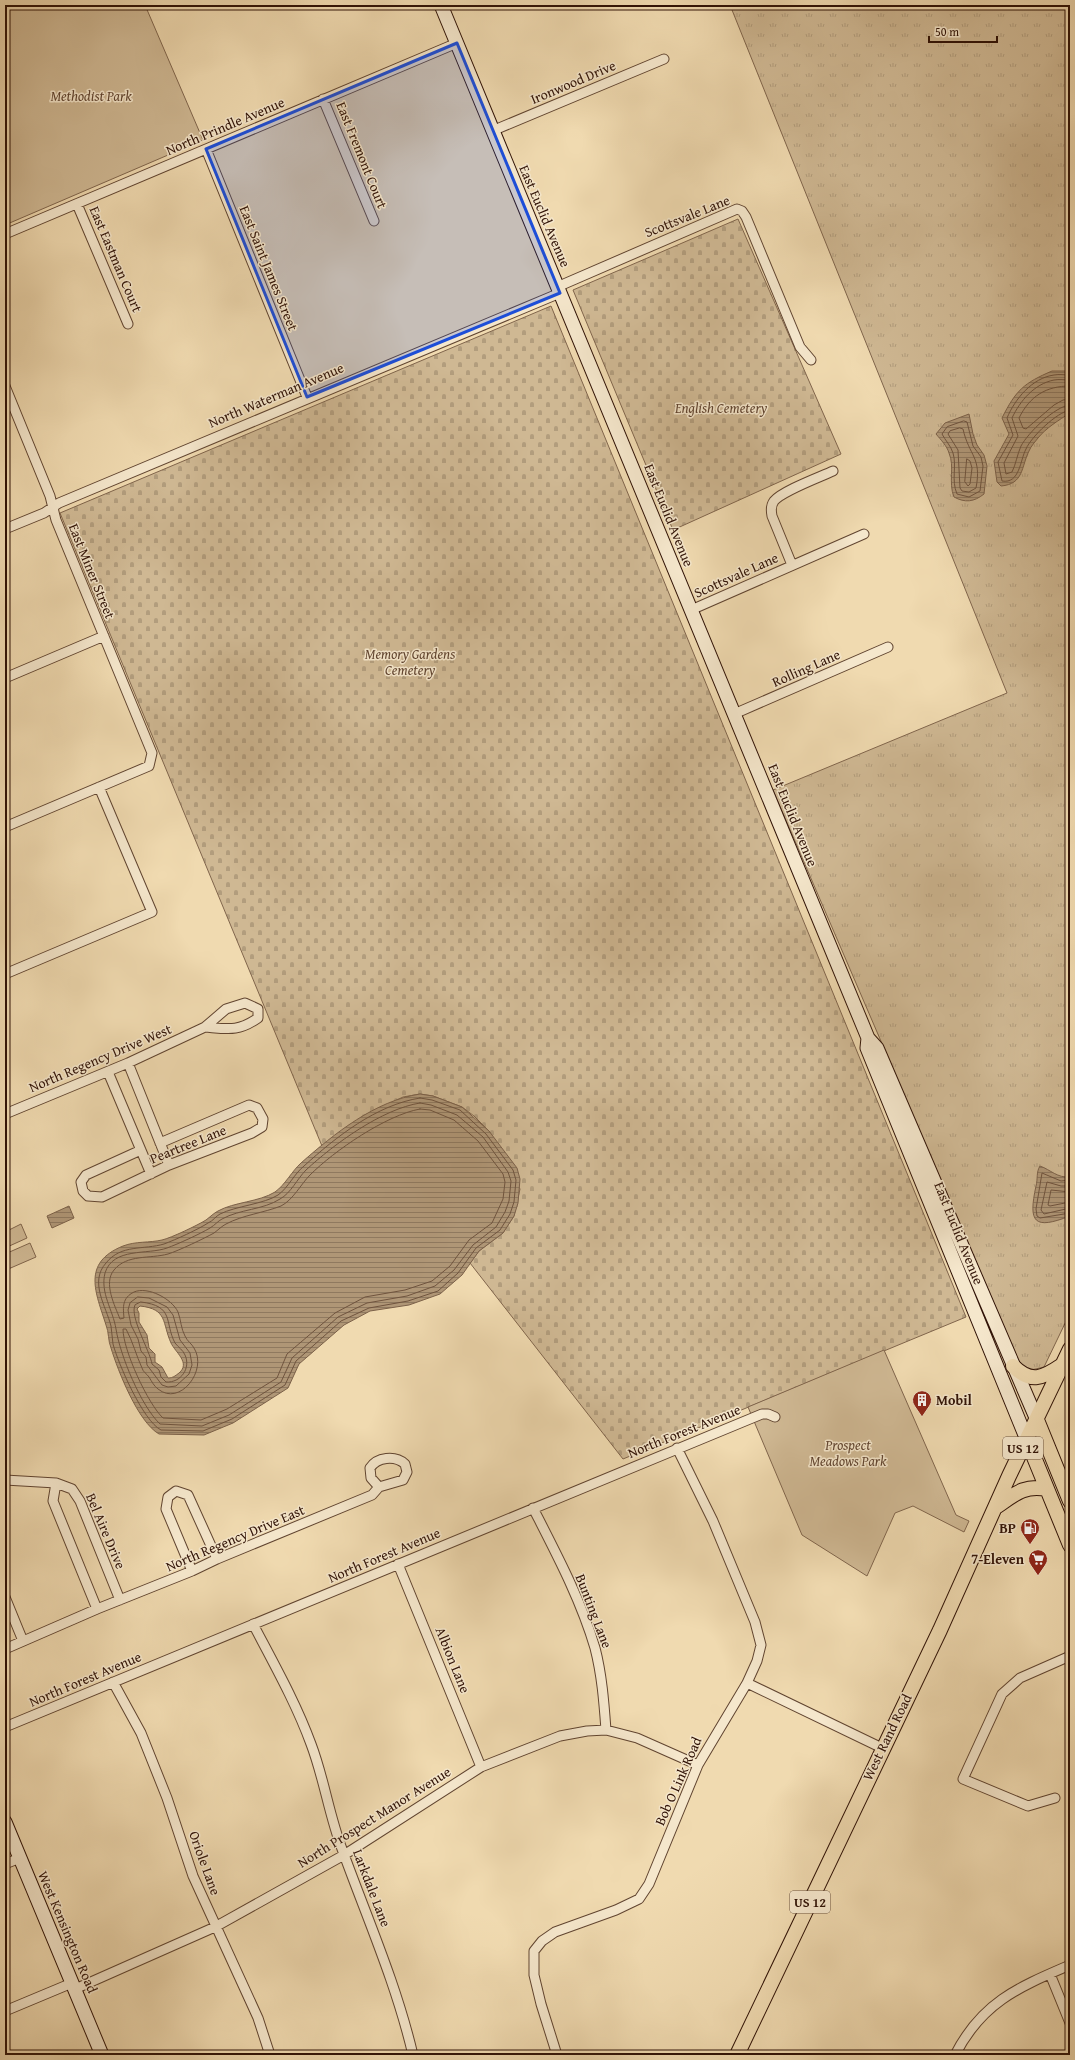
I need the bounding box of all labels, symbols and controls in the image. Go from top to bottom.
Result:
scale bar [929,18,997,44]
text: 50 m [935,23,959,40]
street label: Ironwood Drive [527,55,619,109]
park label: Methodist Park [50,86,132,106]
street label: North Prindle Avenue [163,92,288,160]
street label: East Fremont Court [331,99,393,212]
street label: East Euclid Avenue [514,162,576,271]
street label: Scottsvale Lane [641,190,733,242]
street label: East Saint James Street [235,202,303,334]
street label: East Eastman Court [85,203,147,315]
street label: North Waterman Avenue [205,357,347,433]
park label: English Cemetery [674,398,768,418]
street label: East Euclid Avenue [639,461,699,570]
street label: East Miner Street [64,520,120,622]
street label: Scottsvale Lane [691,547,782,603]
park label: Memory Gardens Cemetery [365,644,455,680]
street label: Rolling Lane [769,644,844,692]
street label: East Euclid Avenue [763,761,823,870]
street label: North Regency Drive West [26,1019,174,1097]
street label: Peartree Lane [147,1119,230,1168]
street label: East Euclid Avenue [929,1179,989,1288]
building icon: Mobil [911,1389,933,1417]
place label: Mobil [936,1390,972,1410]
street label: North Forest Avenue [625,1399,744,1463]
park label: Prospect Meadows Park [810,1435,887,1471]
road number: US 12 [1003,1437,1043,1459]
street label: Bel Aire Drive [81,1490,131,1572]
street label: North Regency Drive East [163,1500,308,1576]
fuel station icon: BP [1019,1517,1041,1545]
place label: BP [999,1518,1016,1538]
street label: North Forest Avenue [325,1522,444,1588]
supermarket icon: 7-Eleven [1027,1548,1049,1576]
place label: 7-Eleven [971,1549,1025,1569]
street label: Bunting Lane [571,1571,617,1651]
street label: Albion Lane [431,1624,475,1696]
street label: North Forest Avenue [26,1646,145,1712]
street label: West Rand Road [857,1690,917,1784]
street label: Bob O Link Road [650,1733,707,1829]
street label: North Prospect Manor Avenue [294,1761,455,1872]
street label: Oriole Lane [184,1828,226,1898]
street label: Larkdale Lane [348,1846,396,1930]
street label: West Kensington Road [33,1868,103,1997]
road number: US 12 [790,1891,830,1913]

